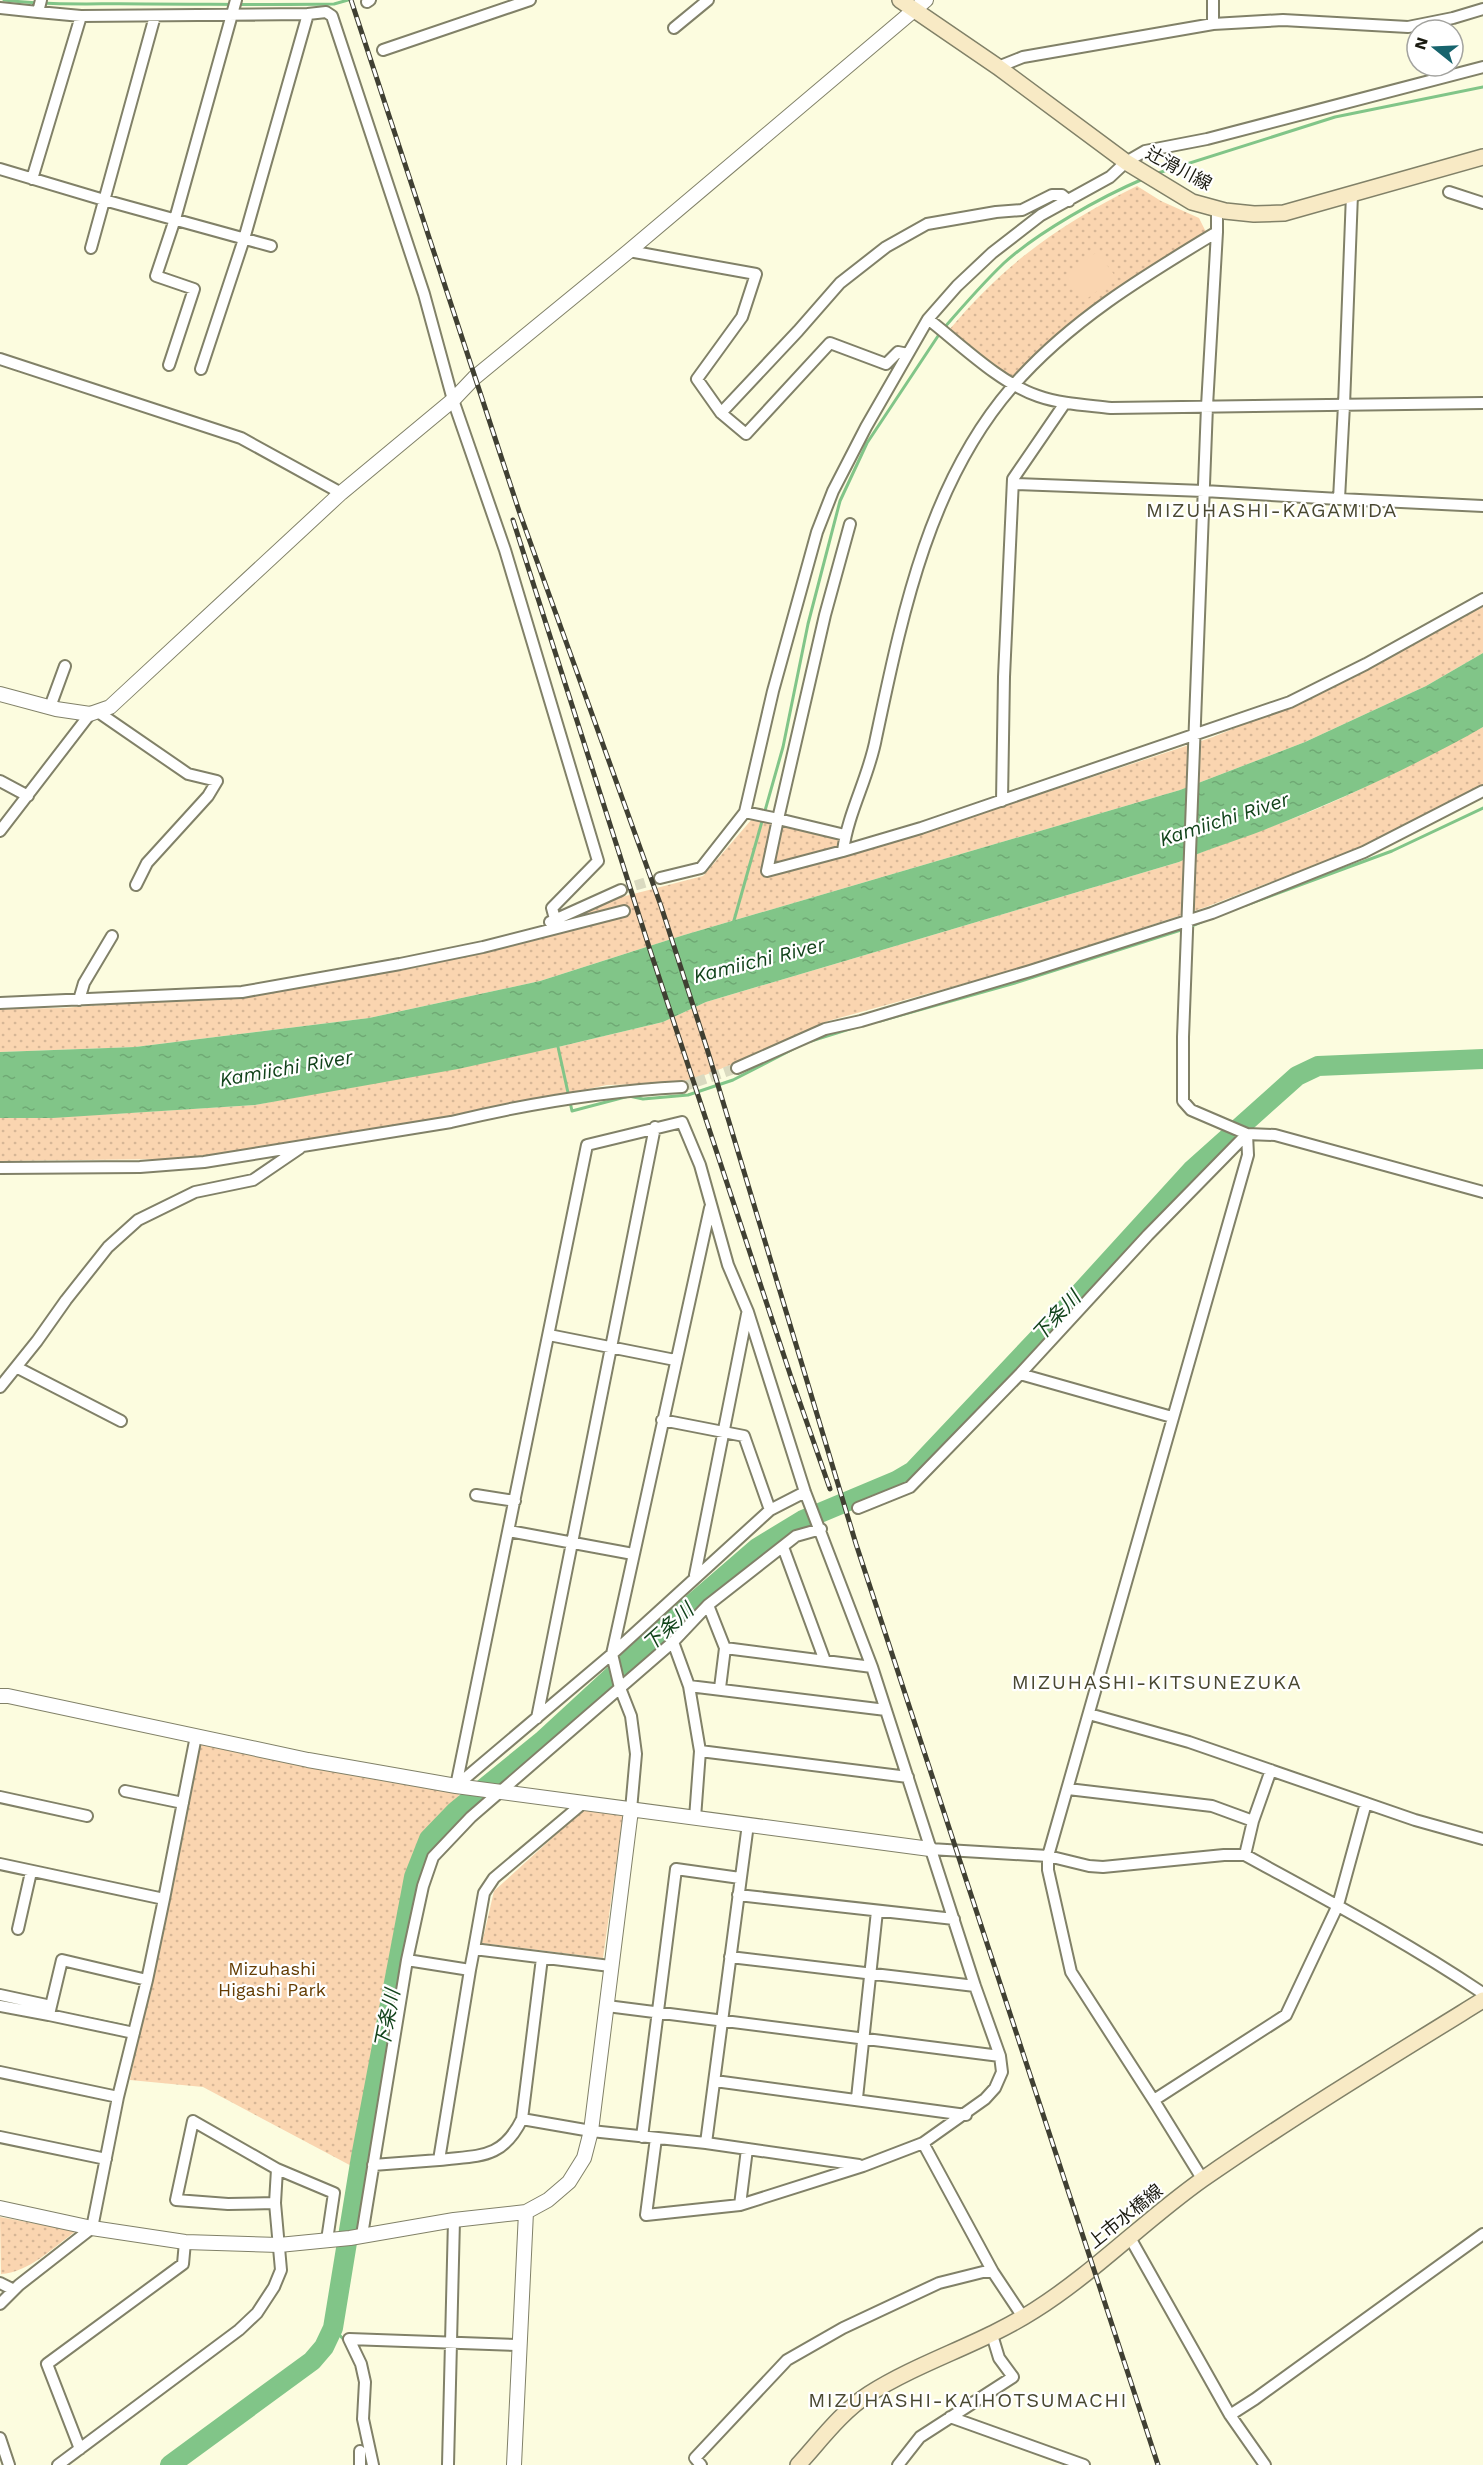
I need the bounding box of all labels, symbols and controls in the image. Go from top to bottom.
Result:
north arrow [1405,18,1465,78]
text: N [1410,35,1432,52]
street label: 辻滑川線 [1142,142,1216,194]
district label: MIZUHASHI-KAGAMIDA [1146,498,1398,522]
water label: Kamiichi River [1156,786,1293,851]
water label: Kamiichi River [691,932,829,988]
water label: Kamiichi River [217,1044,356,1092]
water label: 下条川 [1027,1284,1087,1346]
water label: 下条川 [638,1597,700,1656]
district label: MIZUHASHI-KITSUNEZUKA [1012,1670,1302,1694]
park label: Mizuhashi Higashi Park [218,1958,326,2000]
water label: 下条川 [369,1985,405,2051]
street label: 上市水橋線 [1083,2180,1167,2252]
district label: MIZUHASHI-KAIHOTSUMACHI [808,2388,1128,2412]

